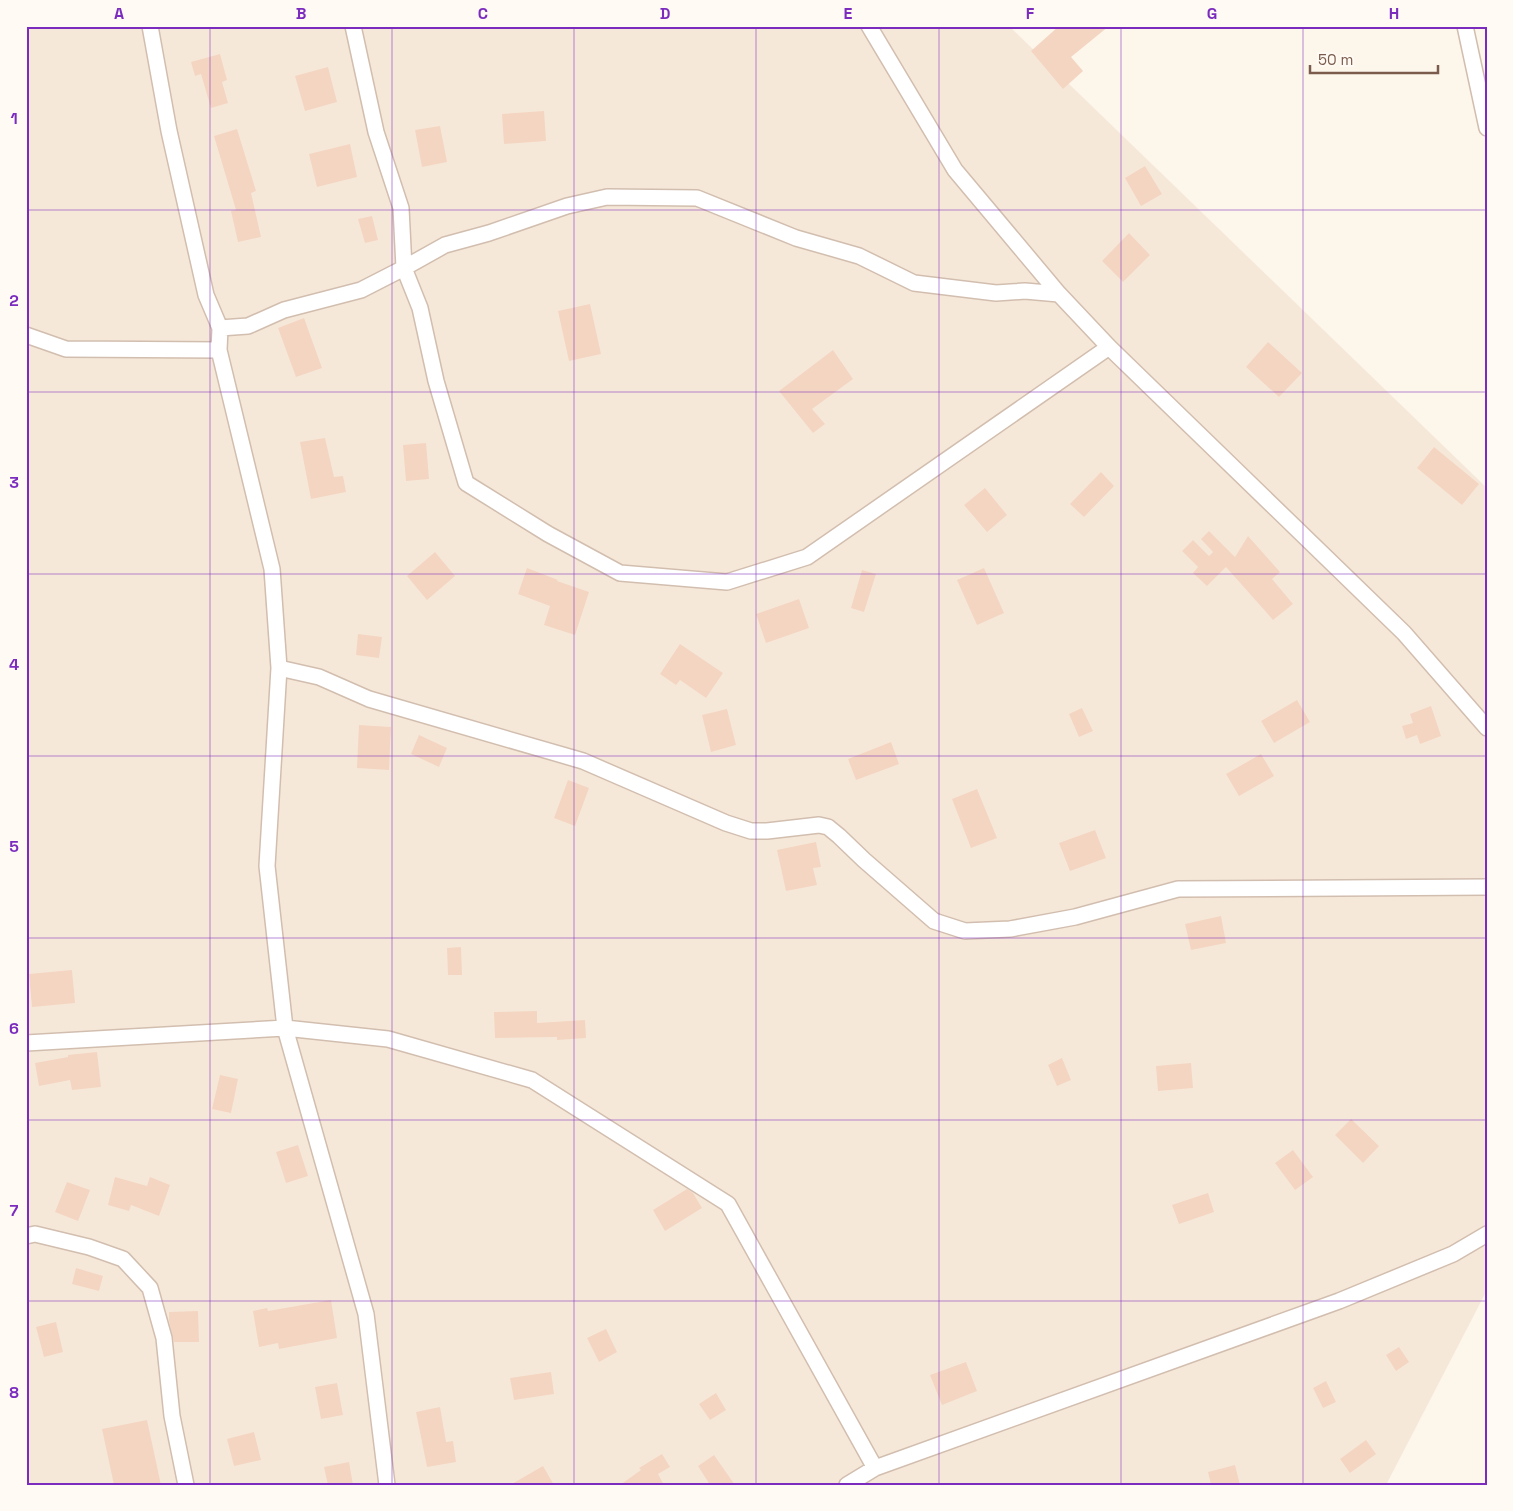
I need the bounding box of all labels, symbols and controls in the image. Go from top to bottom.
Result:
text: A [114,3,124,24]
text: B [296,3,306,24]
text: C [478,3,488,24]
text: D [660,3,670,24]
text: E [844,3,853,24]
text: F [1026,3,1035,24]
text: G [1207,3,1217,24]
text: H [1389,3,1399,24]
scale bar [1310,42,1438,74]
text: 50 m [1318,50,1353,69]
text: 1 [10,108,18,129]
text: 2 [9,290,19,311]
text: 3 [9,472,19,493]
text: 4 [9,654,19,675]
text: 5 [9,836,19,857]
text: 6 [9,1018,19,1039]
text: 7 [10,1200,19,1221]
text: 8 [9,1382,19,1403]

